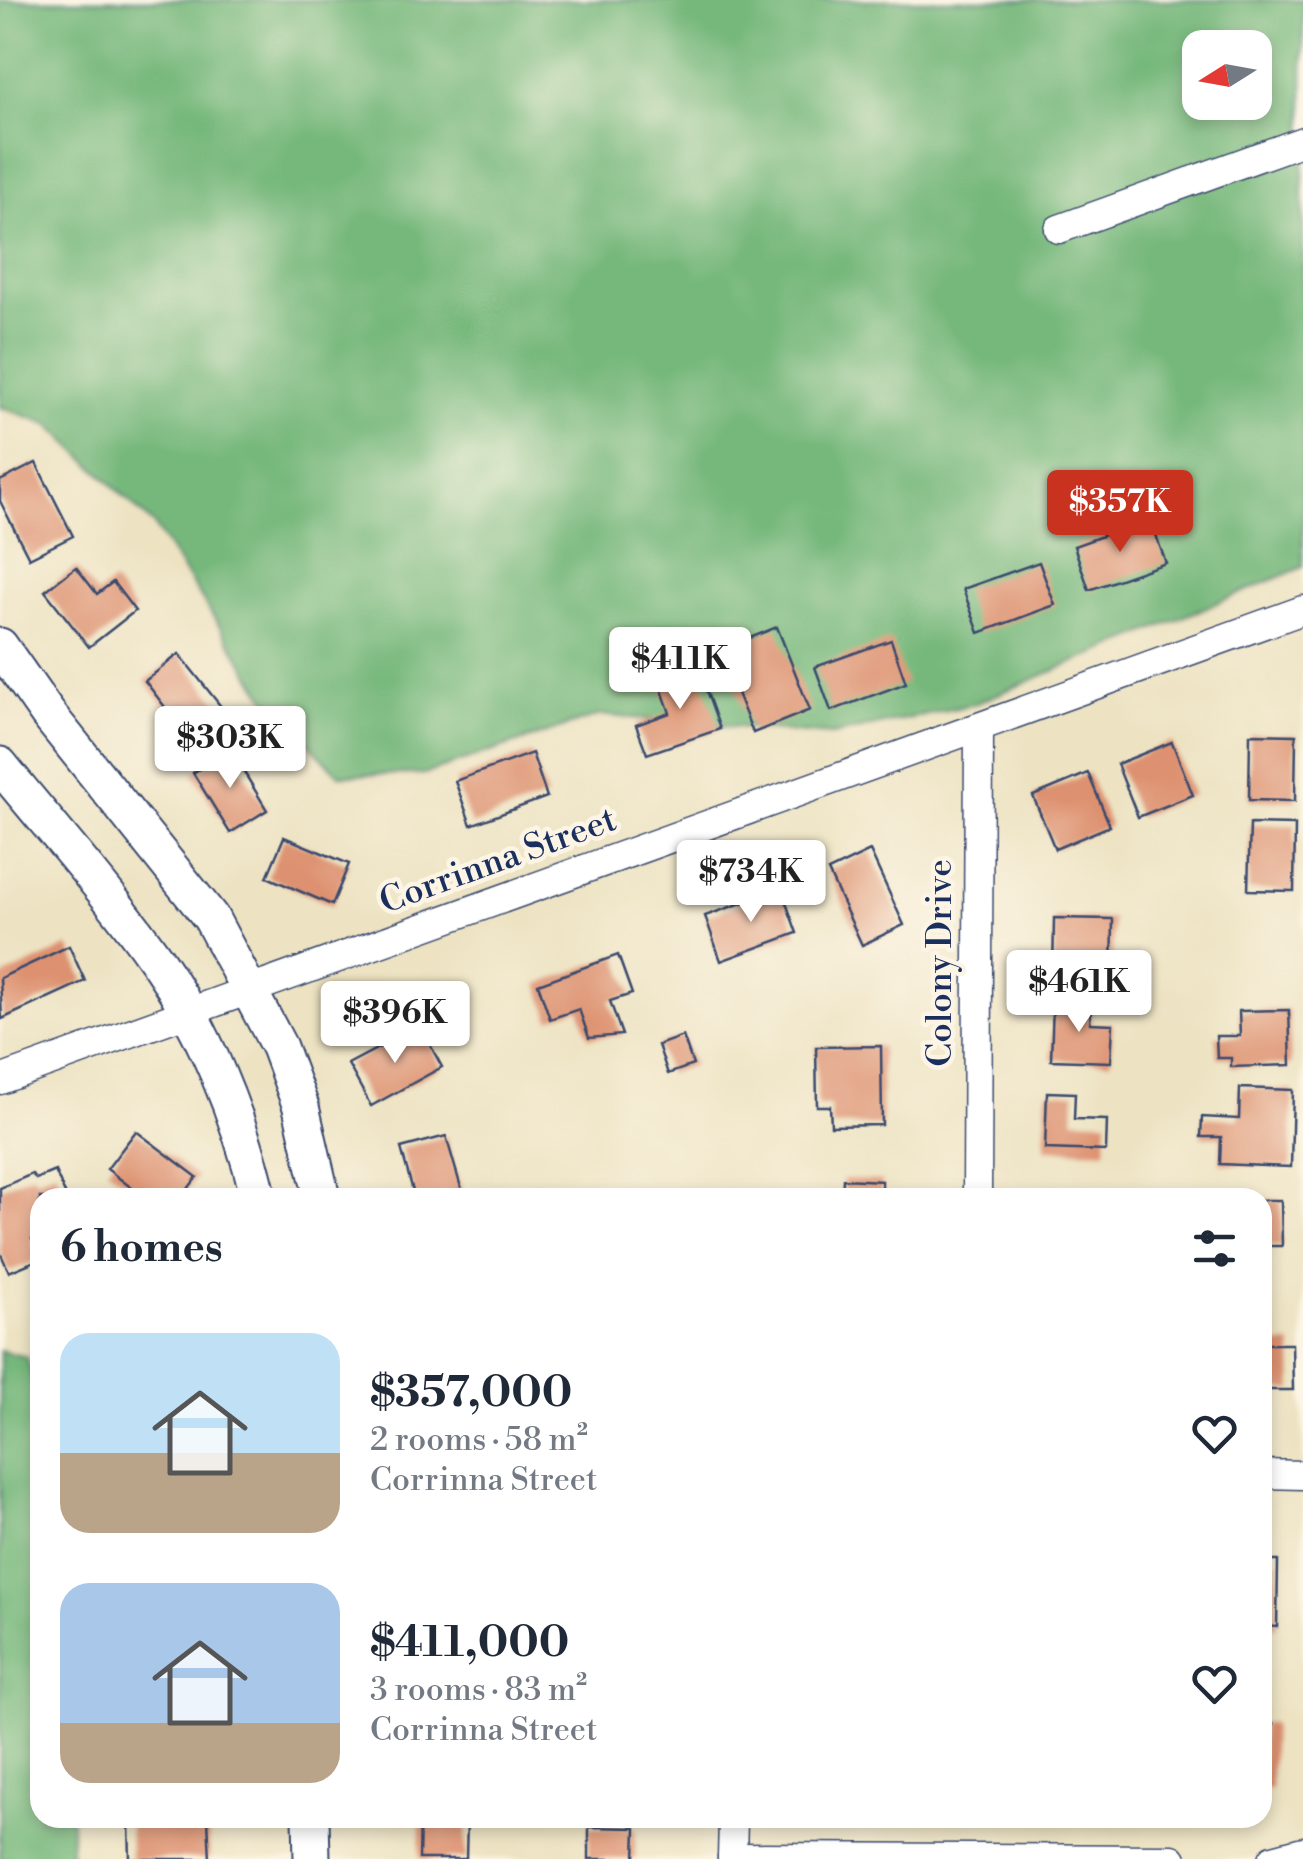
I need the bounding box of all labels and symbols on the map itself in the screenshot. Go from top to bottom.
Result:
north arrow [1182,30,1272,120]
pin: $357K [1050,470,1190,555]
pin: $411K [610,627,750,712]
pin: $303K [160,706,300,791]
street label: Corrinna Street [374,798,622,924]
pin: $734K [681,840,821,925]
street label: Colony Drive [919,859,962,1067]
pin: $461K [1009,950,1149,1035]
pin: $396K [325,981,465,1066]

